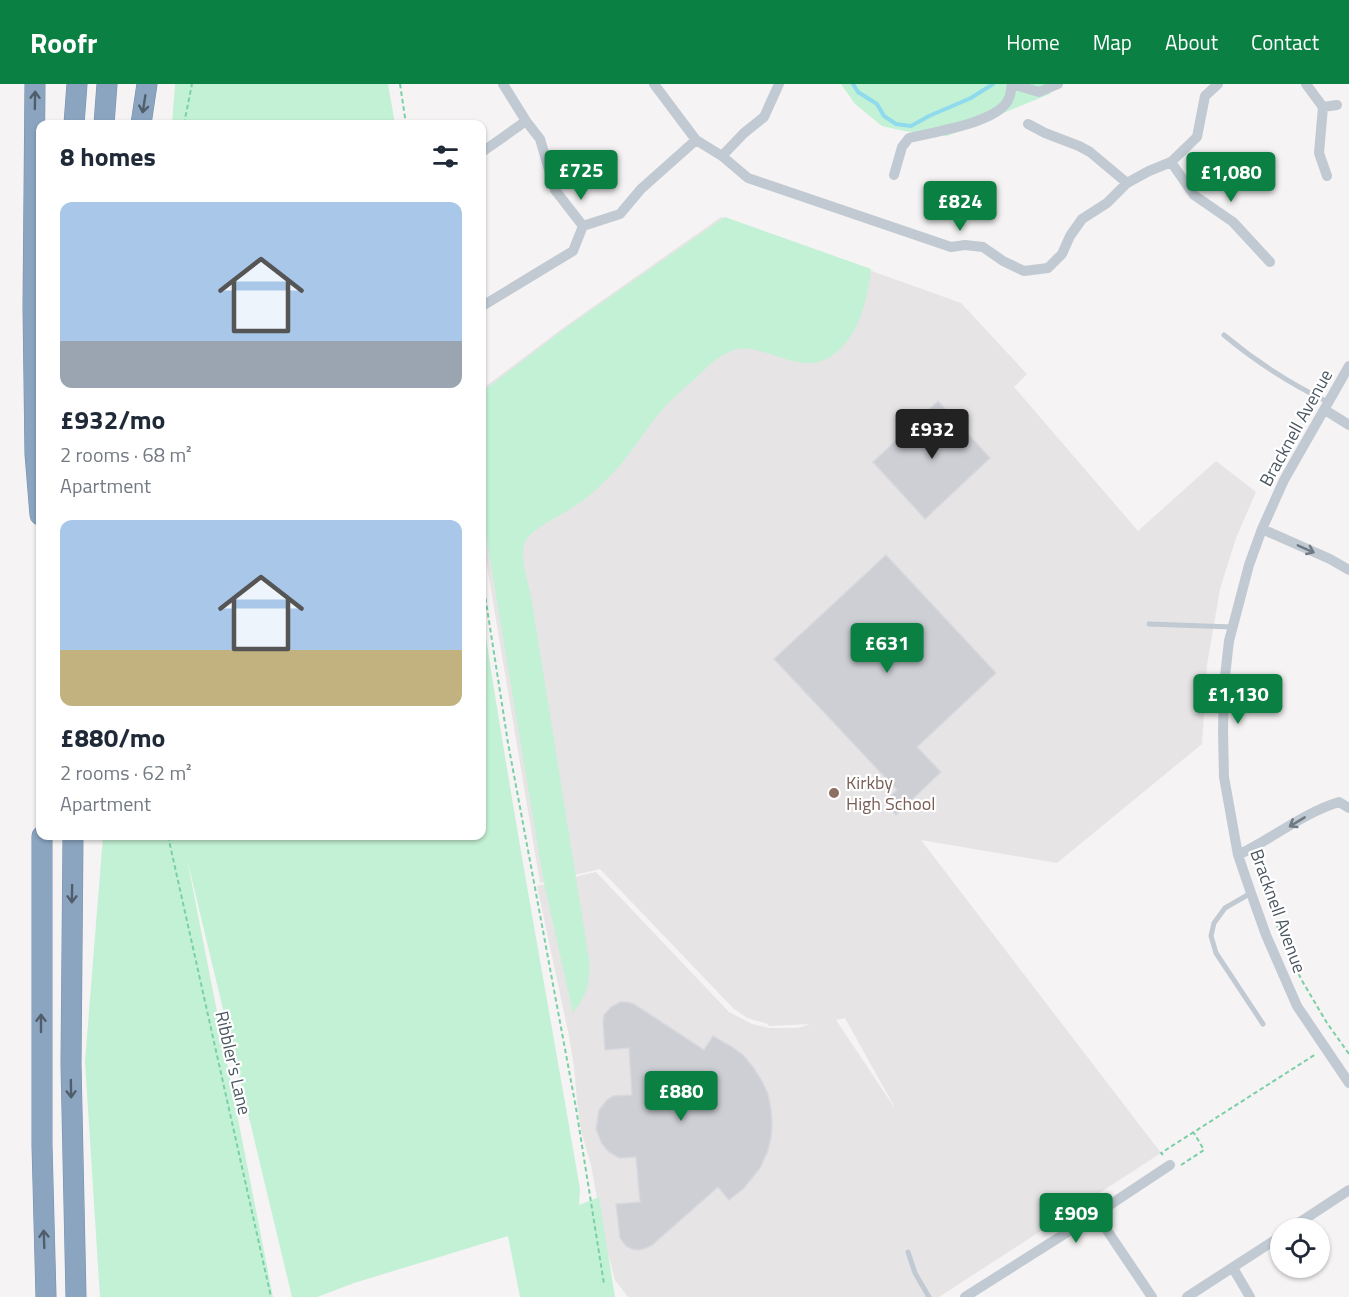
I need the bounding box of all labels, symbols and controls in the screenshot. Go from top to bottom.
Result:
text: Roofr [30,21,97,64]
text: Home [1006,26,1060,58]
text: Map [1093,26,1132,58]
text: About [1165,26,1218,58]
text: Contact [1251,26,1319,58]
one-way arrow [29,90,41,110]
one-way arrow [138,94,149,114]
text: 8 homes [60,137,156,176]
icon: filters [429,140,462,173]
pin: £725 [545,150,617,201]
pin: £1,080 [1182,152,1280,203]
text: £725 [559,154,603,185]
text: £1,080 [1200,156,1262,187]
pin: £824 [924,181,996,232]
text: £824 [938,185,982,216]
icon: home [207,241,315,349]
street label: Bracknell Avenue [1252,364,1339,491]
text: £932/mo [60,400,165,439]
pin: £932 [896,409,968,460]
text: £932 [910,413,954,444]
text: 2 rooms · 68 m² [60,439,192,470]
text: Apartment [60,470,151,501]
one-way arrow [1297,543,1315,555]
icon: home [207,559,315,667]
pin: £631 [851,623,923,674]
text: £631 [865,627,909,658]
pin: £1,130 [1189,674,1287,725]
text: £1,130 [1207,678,1269,709]
text: £880/mo [60,718,165,757]
text: 2 rooms · 62 m² [60,757,192,788]
place label: Kirkby High School [846,769,935,817]
marker: Kirkby High School [827,786,841,800]
text: Apartment [60,788,151,819]
one-way arrow [1289,817,1306,829]
street label: Bracknell Avenue [1244,845,1313,977]
one-way arrow [67,883,78,903]
street label: Ribbler's Lane [208,1008,259,1117]
one-way arrow [35,1013,47,1033]
pin: £880 [645,1071,717,1122]
text: £880 [659,1075,703,1106]
one-way arrow [66,1078,77,1098]
pin: £909 [1040,1193,1112,1244]
text: £909 [1054,1197,1098,1228]
map controls [1270,1218,1330,1278]
button: locate [1270,1218,1330,1278]
one-way arrow [39,1229,50,1249]

